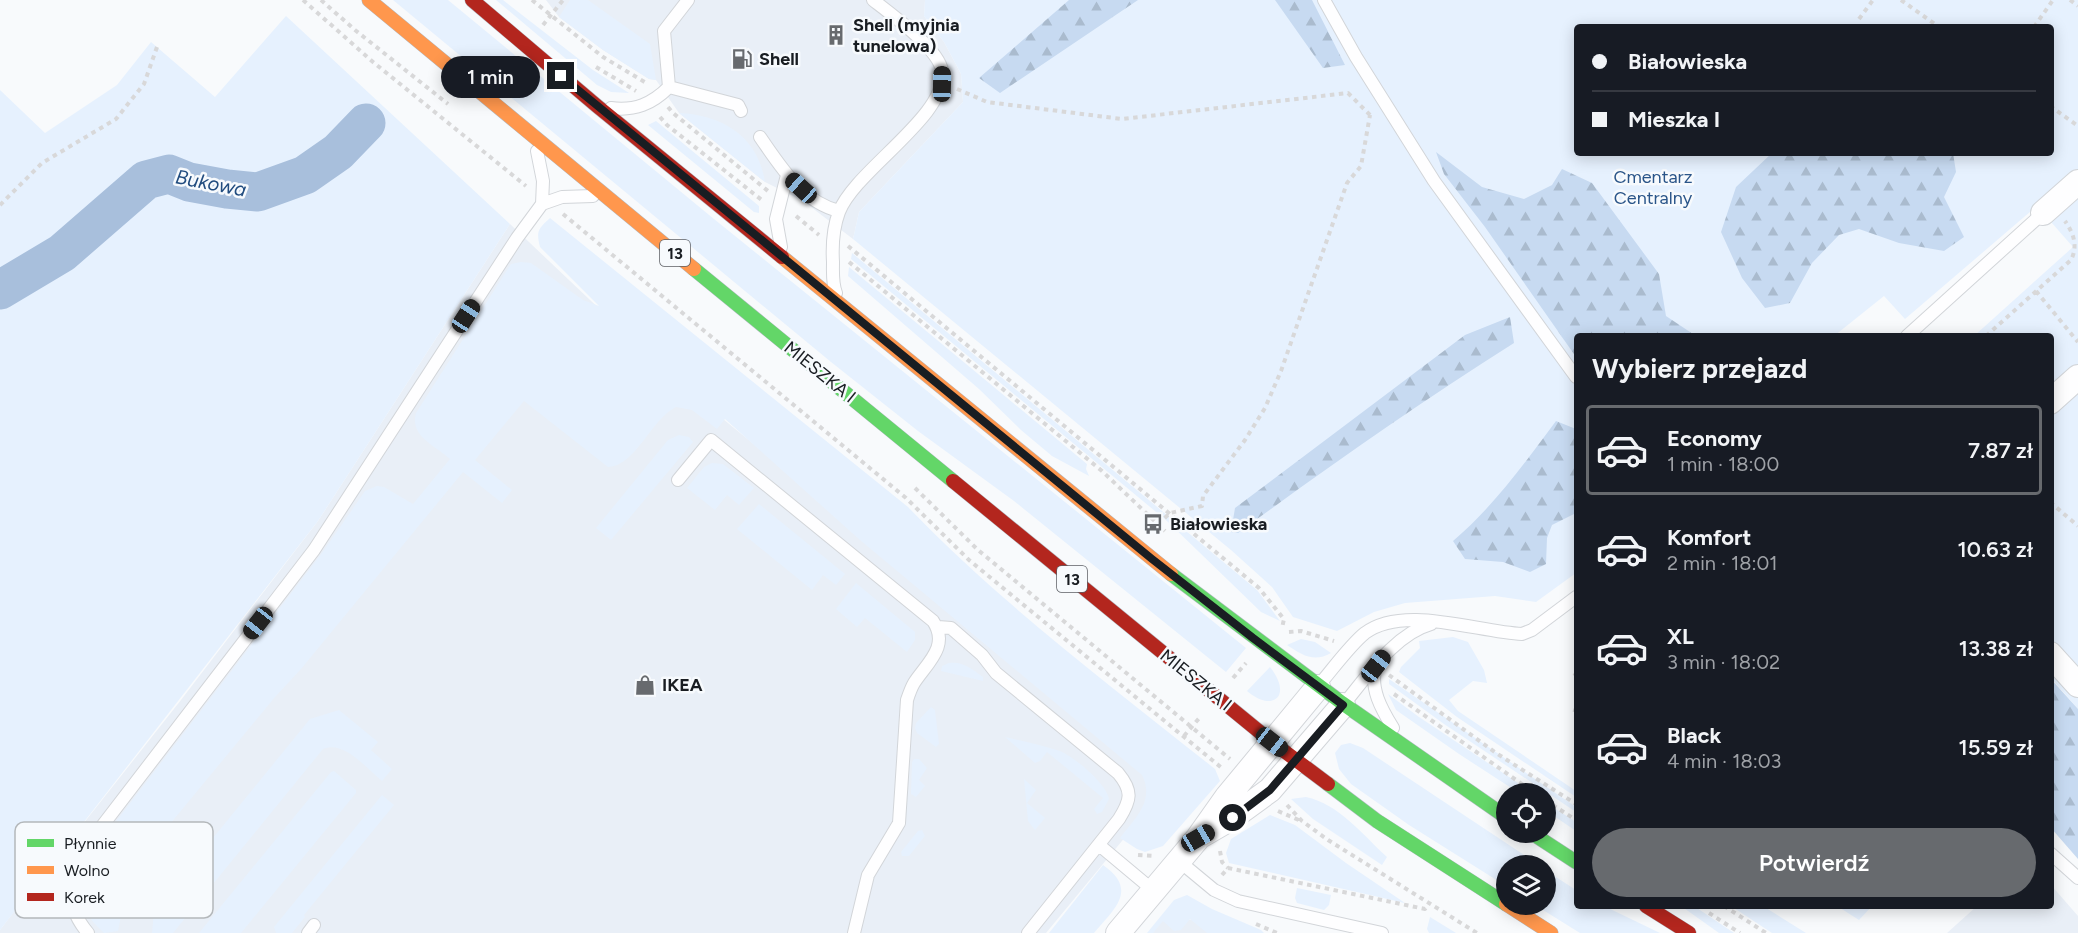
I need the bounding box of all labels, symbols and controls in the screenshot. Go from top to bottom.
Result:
place label: Shell (myjnia tunelowa) [853,14,960,57]
building icon: Shell (myjnia tunelowa) [824,23,848,47]
fuel station icon: Shell [730,47,754,71]
place label: Shell [759,48,799,70]
text: Białowieska [1628,48,1747,75]
callout: 1 min [441,55,540,97]
route end [547,62,574,89]
text: 1 min [467,65,514,89]
car [933,66,951,102]
text: Mieszka I [1628,106,1720,133]
water label: Bukowa [174,164,249,202]
park label: Cmentarz Centralny [1613,166,1693,209]
car [782,169,820,207]
road number: 13 [660,240,690,266]
car [449,296,483,336]
street label: MIESZKA I [780,336,860,408]
text: Wybierz przejazd [1592,352,1807,385]
icon: car [1595,423,1649,477]
text: Economy [1667,425,1762,452]
text: 7.87 zł [1968,437,2033,464]
text: 1 min · 18:00 [1667,452,1779,476]
bus stop icon: Białowieska [1141,512,1165,536]
place label: Białowieska [1170,513,1267,535]
icon: car [1595,522,1649,576]
text: Komfort [1667,524,1751,551]
text: 10.63 zł [1958,536,2033,563]
text: 2 min · 18:01 [1667,551,1778,575]
road number: 13 [1057,566,1087,592]
car [240,603,276,643]
icon: car [1595,621,1649,675]
text: XL [1667,623,1694,650]
text: 13.38 zł [1959,635,2033,662]
street label: MIESZKA I [1156,644,1236,716]
car [1358,646,1394,686]
text: 3 min · 18:02 [1667,650,1780,674]
shop icon: IKEA [633,673,657,697]
place label: IKEA [662,674,703,696]
icon: car [1595,720,1649,774]
text: Black [1667,722,1721,749]
car [1252,724,1292,760]
text: 15.59 zł [1958,734,2033,761]
text: 4 min · 18:03 [1667,749,1781,773]
map controls [1496,783,1556,915]
button: locate [1496,783,1556,843]
route start [1219,804,1246,831]
car [1178,821,1218,855]
legend [15,822,213,918]
button: Potwierdź [1592,828,2036,897]
text: Płynnie [64,834,117,853]
button: layers [1496,855,1556,915]
text: Wolno [64,861,110,880]
text: Korek [64,888,105,907]

